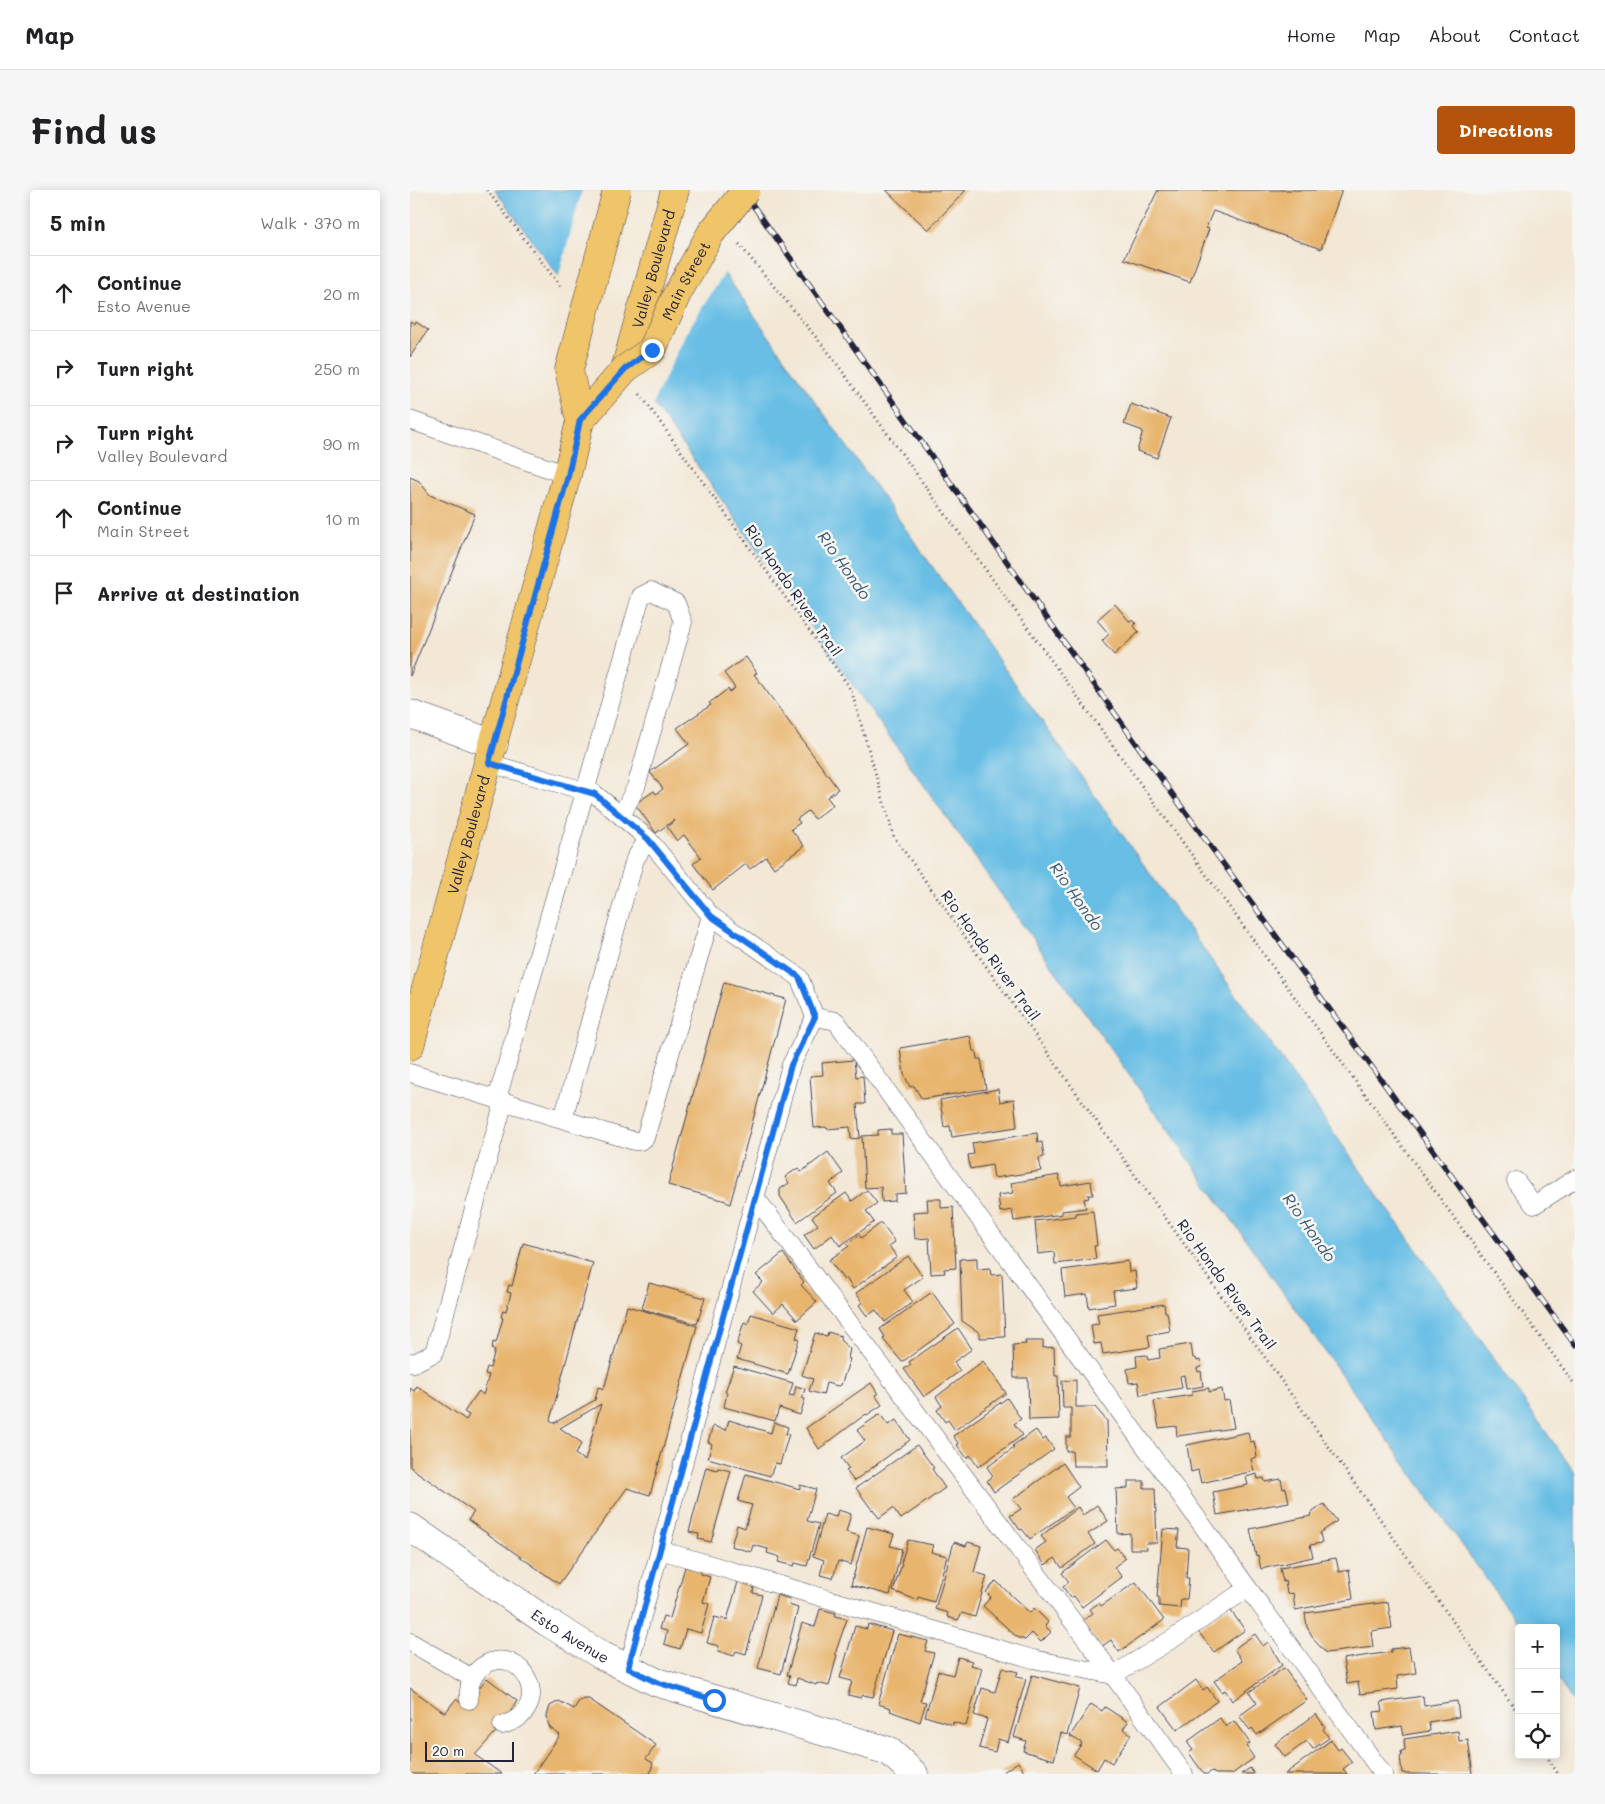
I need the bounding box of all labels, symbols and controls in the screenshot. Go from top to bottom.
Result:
text: Map [25,19,74,50]
text: Home [1287,23,1336,47]
text: Map [1364,23,1400,47]
text: About [1428,23,1481,47]
text: Contact [1509,23,1580,47]
button: Directions [1437,106,1575,154]
text: Find us [30,107,157,153]
street label: Valley Boulevard [627,207,679,330]
text: 5 min [50,209,106,236]
text: Walk · 370 m [260,212,360,233]
street label: Main Street [657,237,715,323]
text: Continue [97,270,182,295]
icon: ahead [50,279,78,307]
text: 20 m [323,283,360,304]
text: Esto Avenue [97,295,191,316]
route end [641,339,664,362]
icon: right [50,354,78,382]
text: Turn right [97,356,194,381]
text: 250 m [314,358,360,379]
text: Turn right [97,420,194,445]
icon: right [50,429,78,457]
text: 90 m [323,433,360,454]
text: Valley Boulevard [97,445,227,466]
text: Continue [97,495,182,520]
icon: ahead [50,504,78,532]
text: 10 m [325,508,360,529]
text: Main Street [97,520,190,541]
street label: Rio Hondo River Trail [741,520,847,660]
water label: Rio Hondo [814,527,877,604]
icon: arrive [50,579,78,607]
text: Arrive at destination [97,581,300,606]
street label: Valley Boulevard [442,773,494,896]
water label: Rio Hondo [1046,858,1109,935]
street label: Rio Hondo River Trail [937,886,1045,1024]
water label: Rio Hondo [1279,1189,1342,1266]
street label: Rio Hondo River Trail [1173,1215,1281,1353]
street label: Esto Avenue [527,1604,613,1668]
map controls [1515,1624,1560,1759]
button: + [1515,1624,1560,1669]
button: − [1515,1669,1560,1714]
route start [703,1689,726,1712]
button: locate [1515,1714,1560,1759]
scale bar [425,1739,514,1762]
text: 20 m [432,1741,464,1760]

